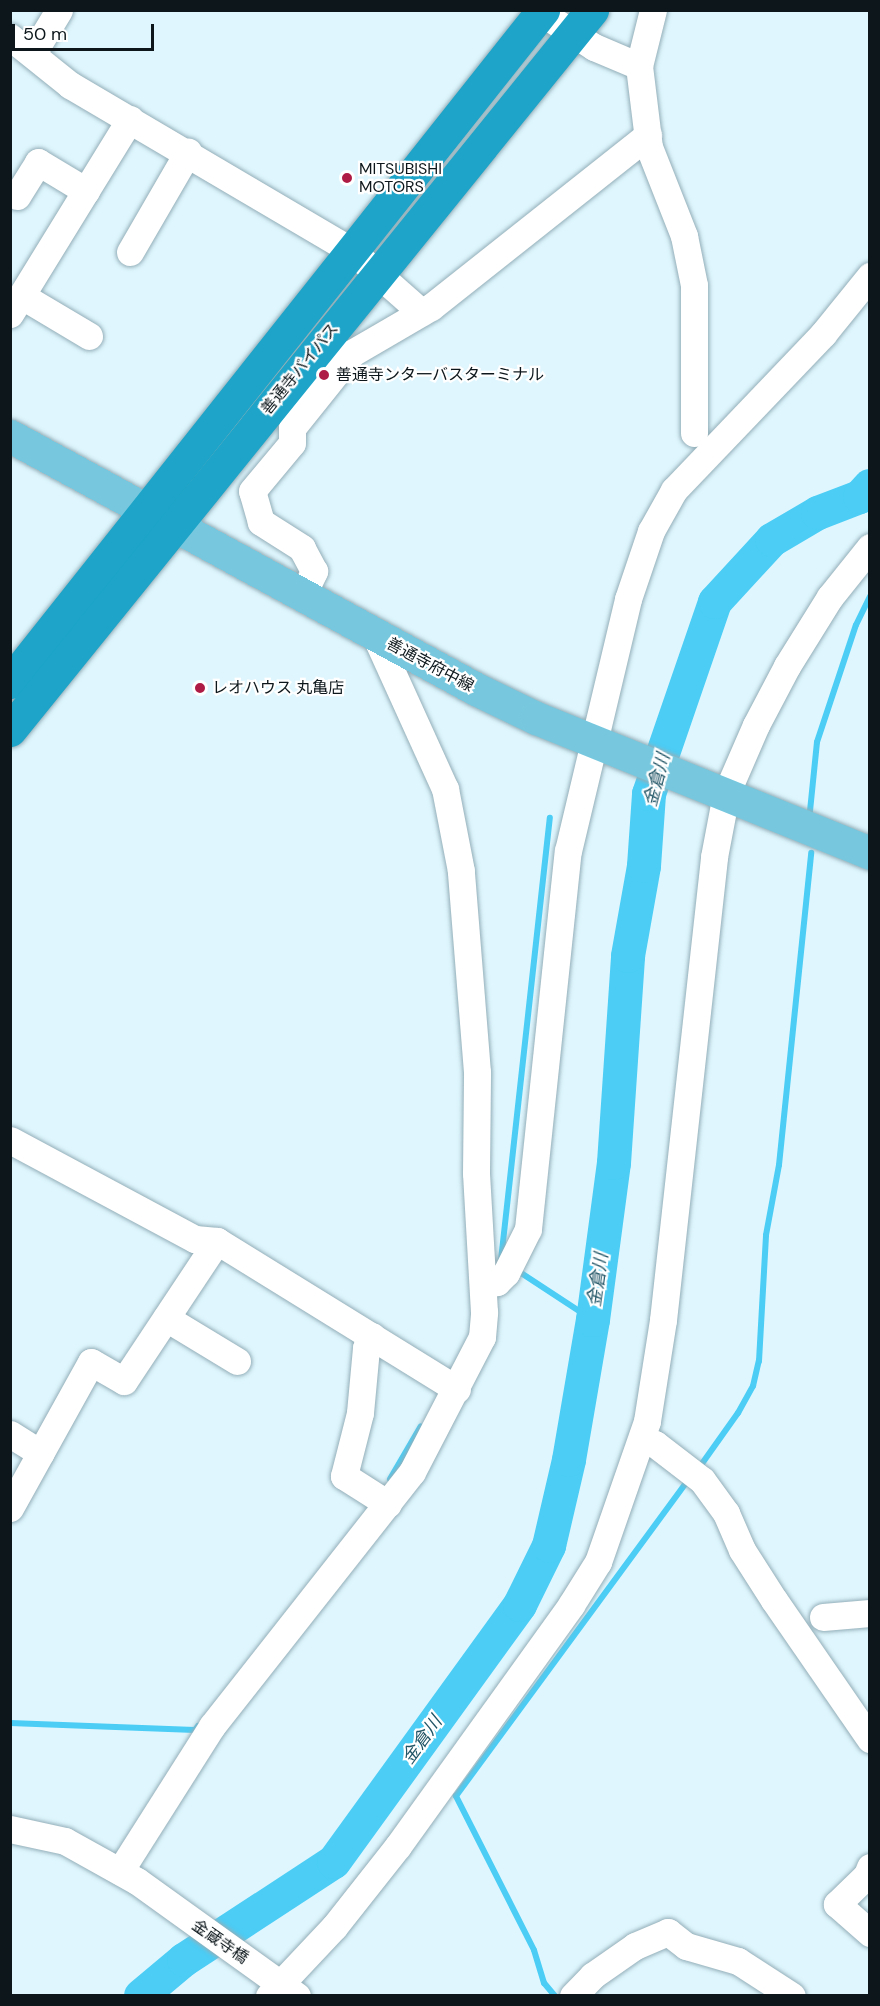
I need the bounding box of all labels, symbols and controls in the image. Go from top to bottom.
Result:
scale bar [15,12,158,50]
text: 50 m [23,22,67,46]
place label: MITSUBISHI MOTORS [359,159,442,197]
marker: MITSUBISHI MOTORS [340,171,354,185]
street label: 善通寺バイパス [257,319,343,419]
place label: 善通寺ンタ一バスターミナル [336,365,544,385]
marker: 善通寺ンタ一バスターミナル [317,368,331,382]
street label: 善通寺府中線 [383,634,477,696]
place label: レオハウス 丸亀店 [212,678,344,698]
marker: レオハウス 丸亀店 [193,681,207,695]
water label: 金倉川 [640,751,674,809]
water label: 金倉川 [584,1252,612,1308]
water label: 金倉川 [397,1712,447,1768]
street label: 金蔵寺橋 [188,1916,252,1968]

